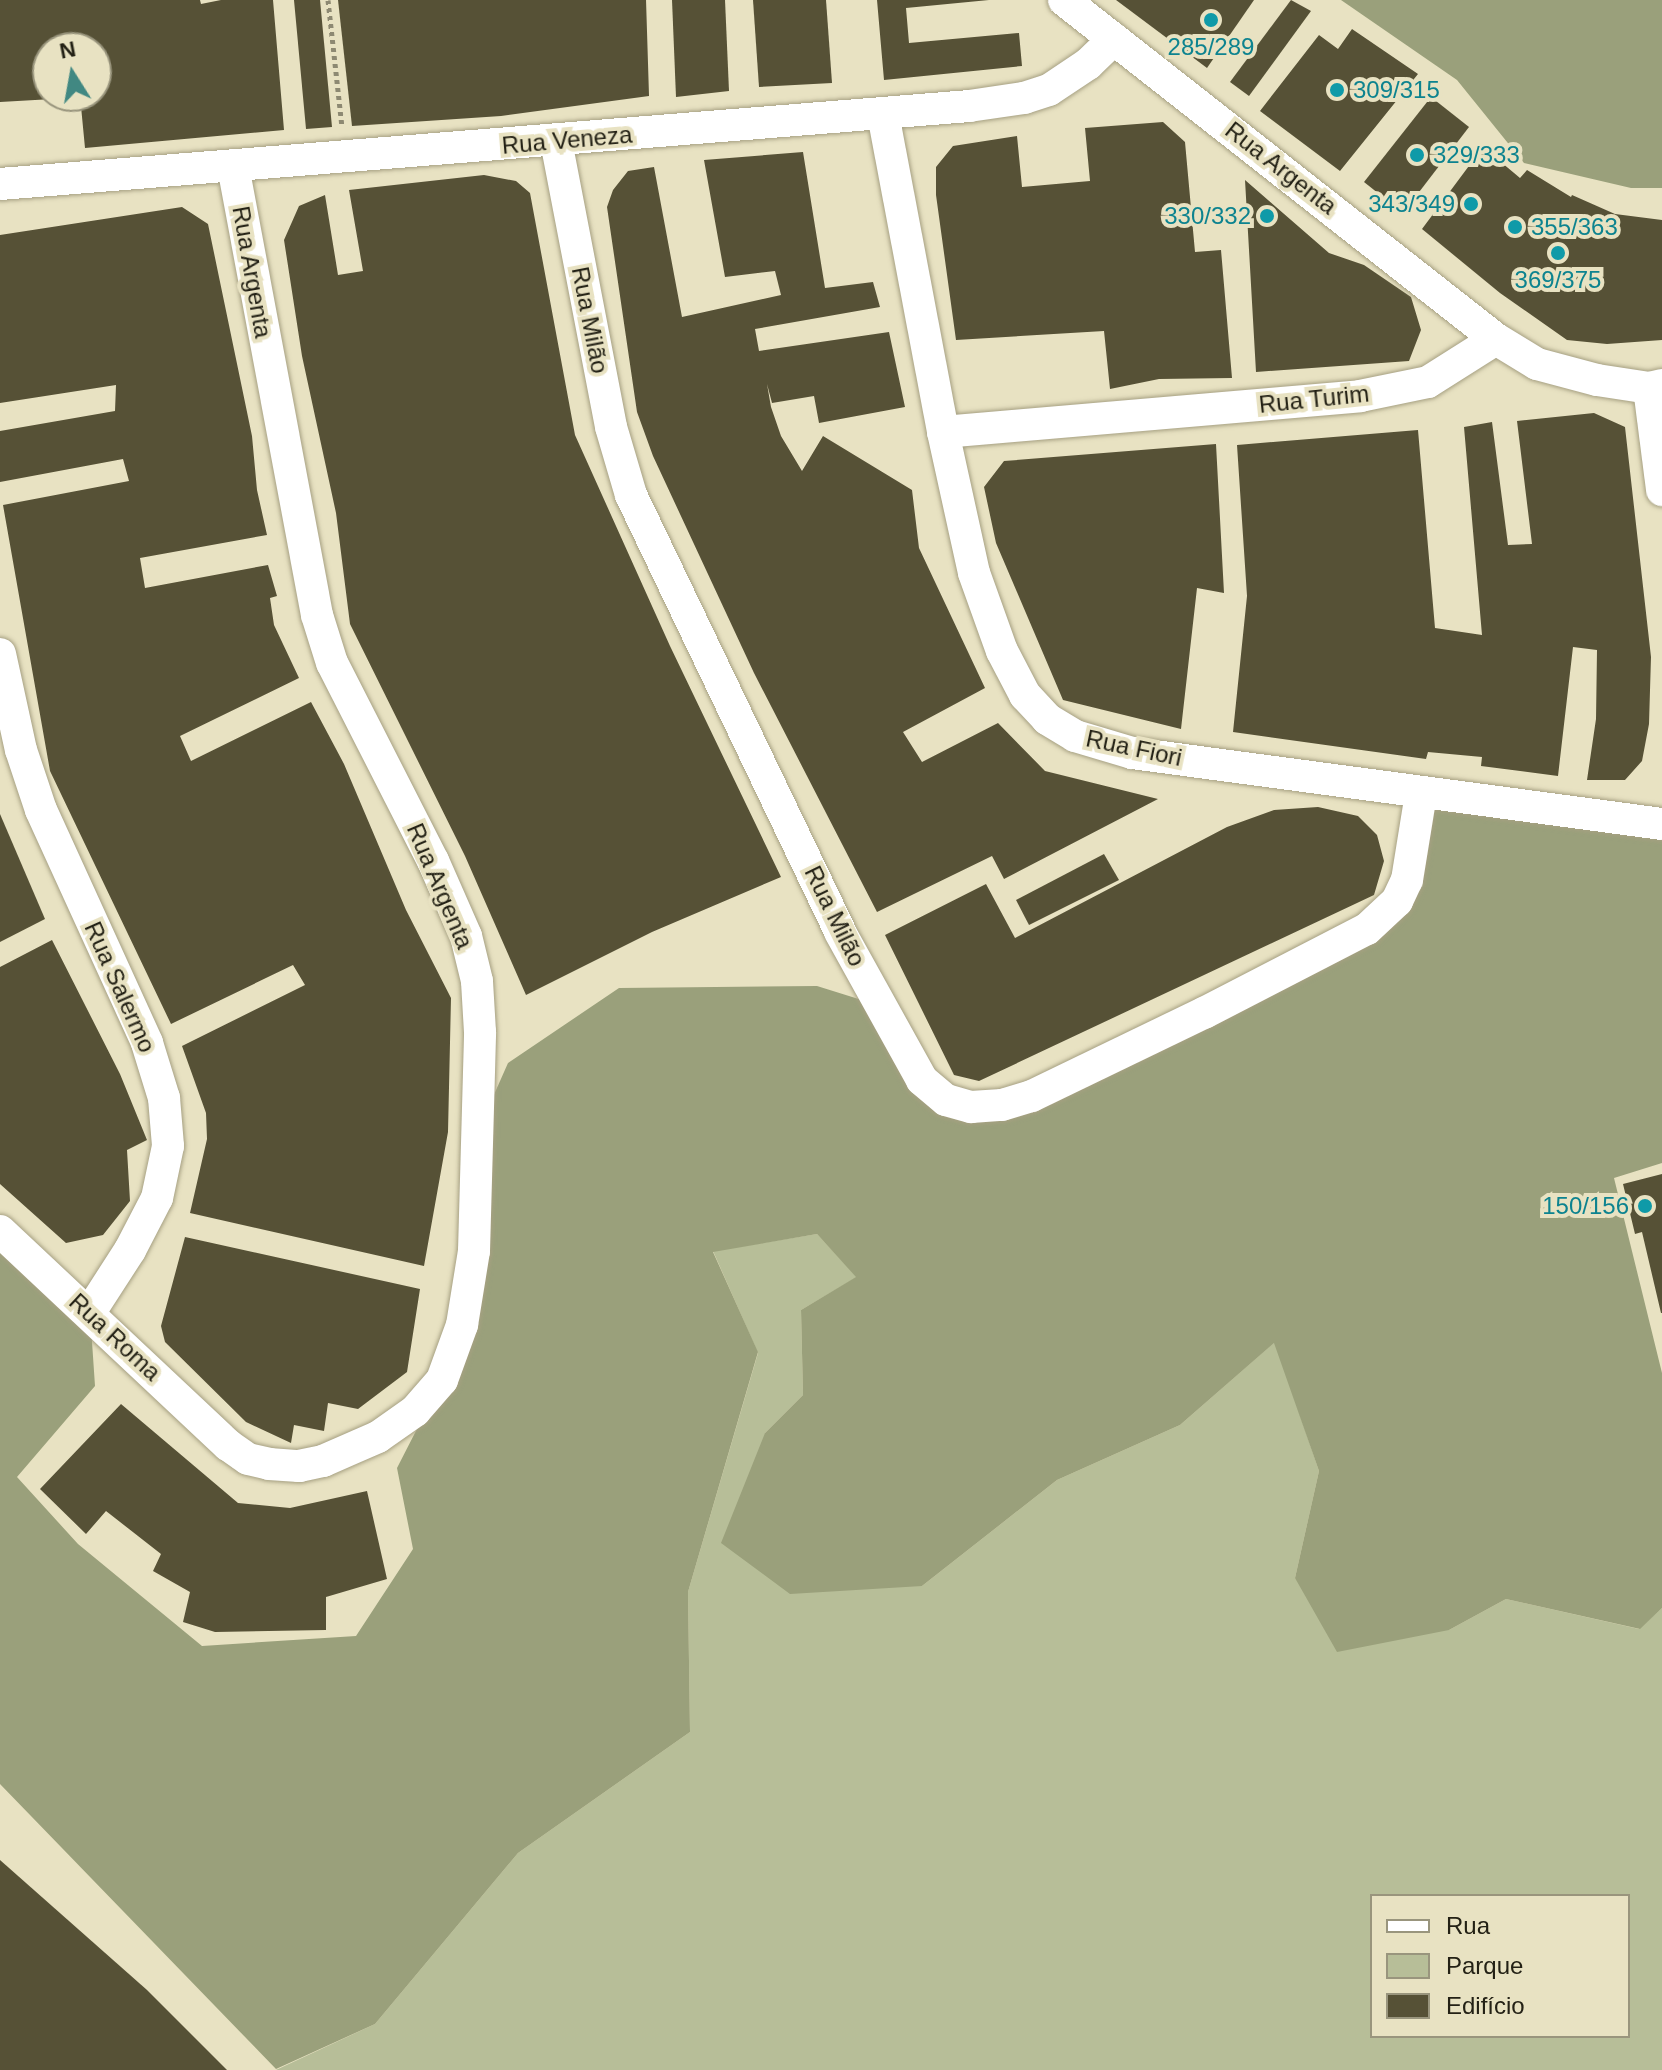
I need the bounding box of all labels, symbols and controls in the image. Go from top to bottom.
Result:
marker: 285/289 [1202,11,1220,29]
north arrow [32,32,112,112]
place label: 285/289 [1168,33,1254,61]
text: N [58,36,78,64]
place label: 309/315 [1353,76,1440,104]
marker: 309/315 [1328,81,1346,99]
street label: Rua Argenta [1219,115,1343,221]
street label: Rua Veneza [501,120,633,160]
place label: 329/333 [1433,141,1520,169]
marker: 329/333 [1408,146,1426,164]
place label: 343/349 [1368,190,1455,218]
marker: 343/349 [1462,195,1480,213]
place label: 330/332 [1164,202,1251,230]
street label: Rua Argenta [226,203,278,341]
marker: 330/332 [1258,207,1276,225]
place label: 355/363 [1531,213,1618,241]
marker: 355/363 [1506,218,1524,236]
marker: 369/375 [1549,244,1567,262]
street label: Rua Milão [566,264,614,376]
place label: 369/375 [1515,266,1601,294]
street label: Rua Turim [1257,379,1371,419]
street label: Rua Fiori [1083,724,1185,772]
street label: Rua Argenta [400,818,480,954]
street label: Rua Milão [798,861,872,971]
street label: Rua Salermo [78,917,162,1057]
place label: 150/156 [1542,1192,1629,1220]
marker: 150/156 [1636,1197,1654,1215]
street label: Rua Roma [63,1287,167,1387]
legend [1370,1894,1630,2038]
text: Rua [1446,1912,1490,1939]
text: Parque [1446,1952,1523,1979]
text: Edifício [1446,1992,1525,2019]

